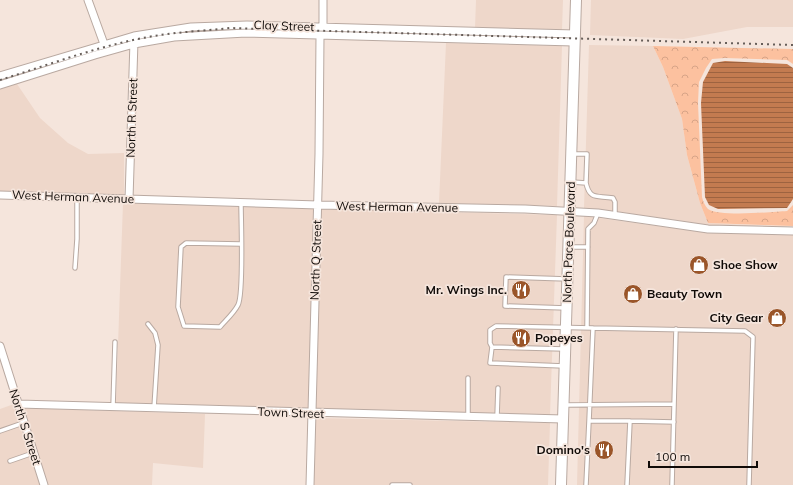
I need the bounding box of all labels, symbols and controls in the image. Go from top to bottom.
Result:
street label: Clay Street [253,17,315,34]
street label: North R Street [123,78,140,158]
street label: North Pace Boulevard [559,181,578,303]
street label: West Herman Avenue [12,187,134,206]
street label: West Herman Avenue [336,198,458,215]
street label: North Q Street [307,220,324,300]
shop icon: Shoe Show [688,254,710,276]
place label: Shoe Show [713,257,778,272]
restaurant icon: Mr. Wings Inc. [510,279,532,301]
place label: Mr. Wings Inc. [425,282,507,297]
shop icon: Beauty Town [622,283,644,305]
place label: Beauty Town [647,286,722,301]
shop icon: City Gear [766,307,788,329]
place label: City Gear [710,310,763,325]
restaurant icon: Popeyes [510,327,532,349]
place label: Popeyes [535,330,583,345]
street label: North S Street [6,387,45,467]
street label: Town Street [257,404,325,421]
restaurant icon: Domino's [593,439,615,461]
place label: Domino's [537,442,590,457]
scale bar [649,443,757,469]
text: 100 m [655,449,690,464]

